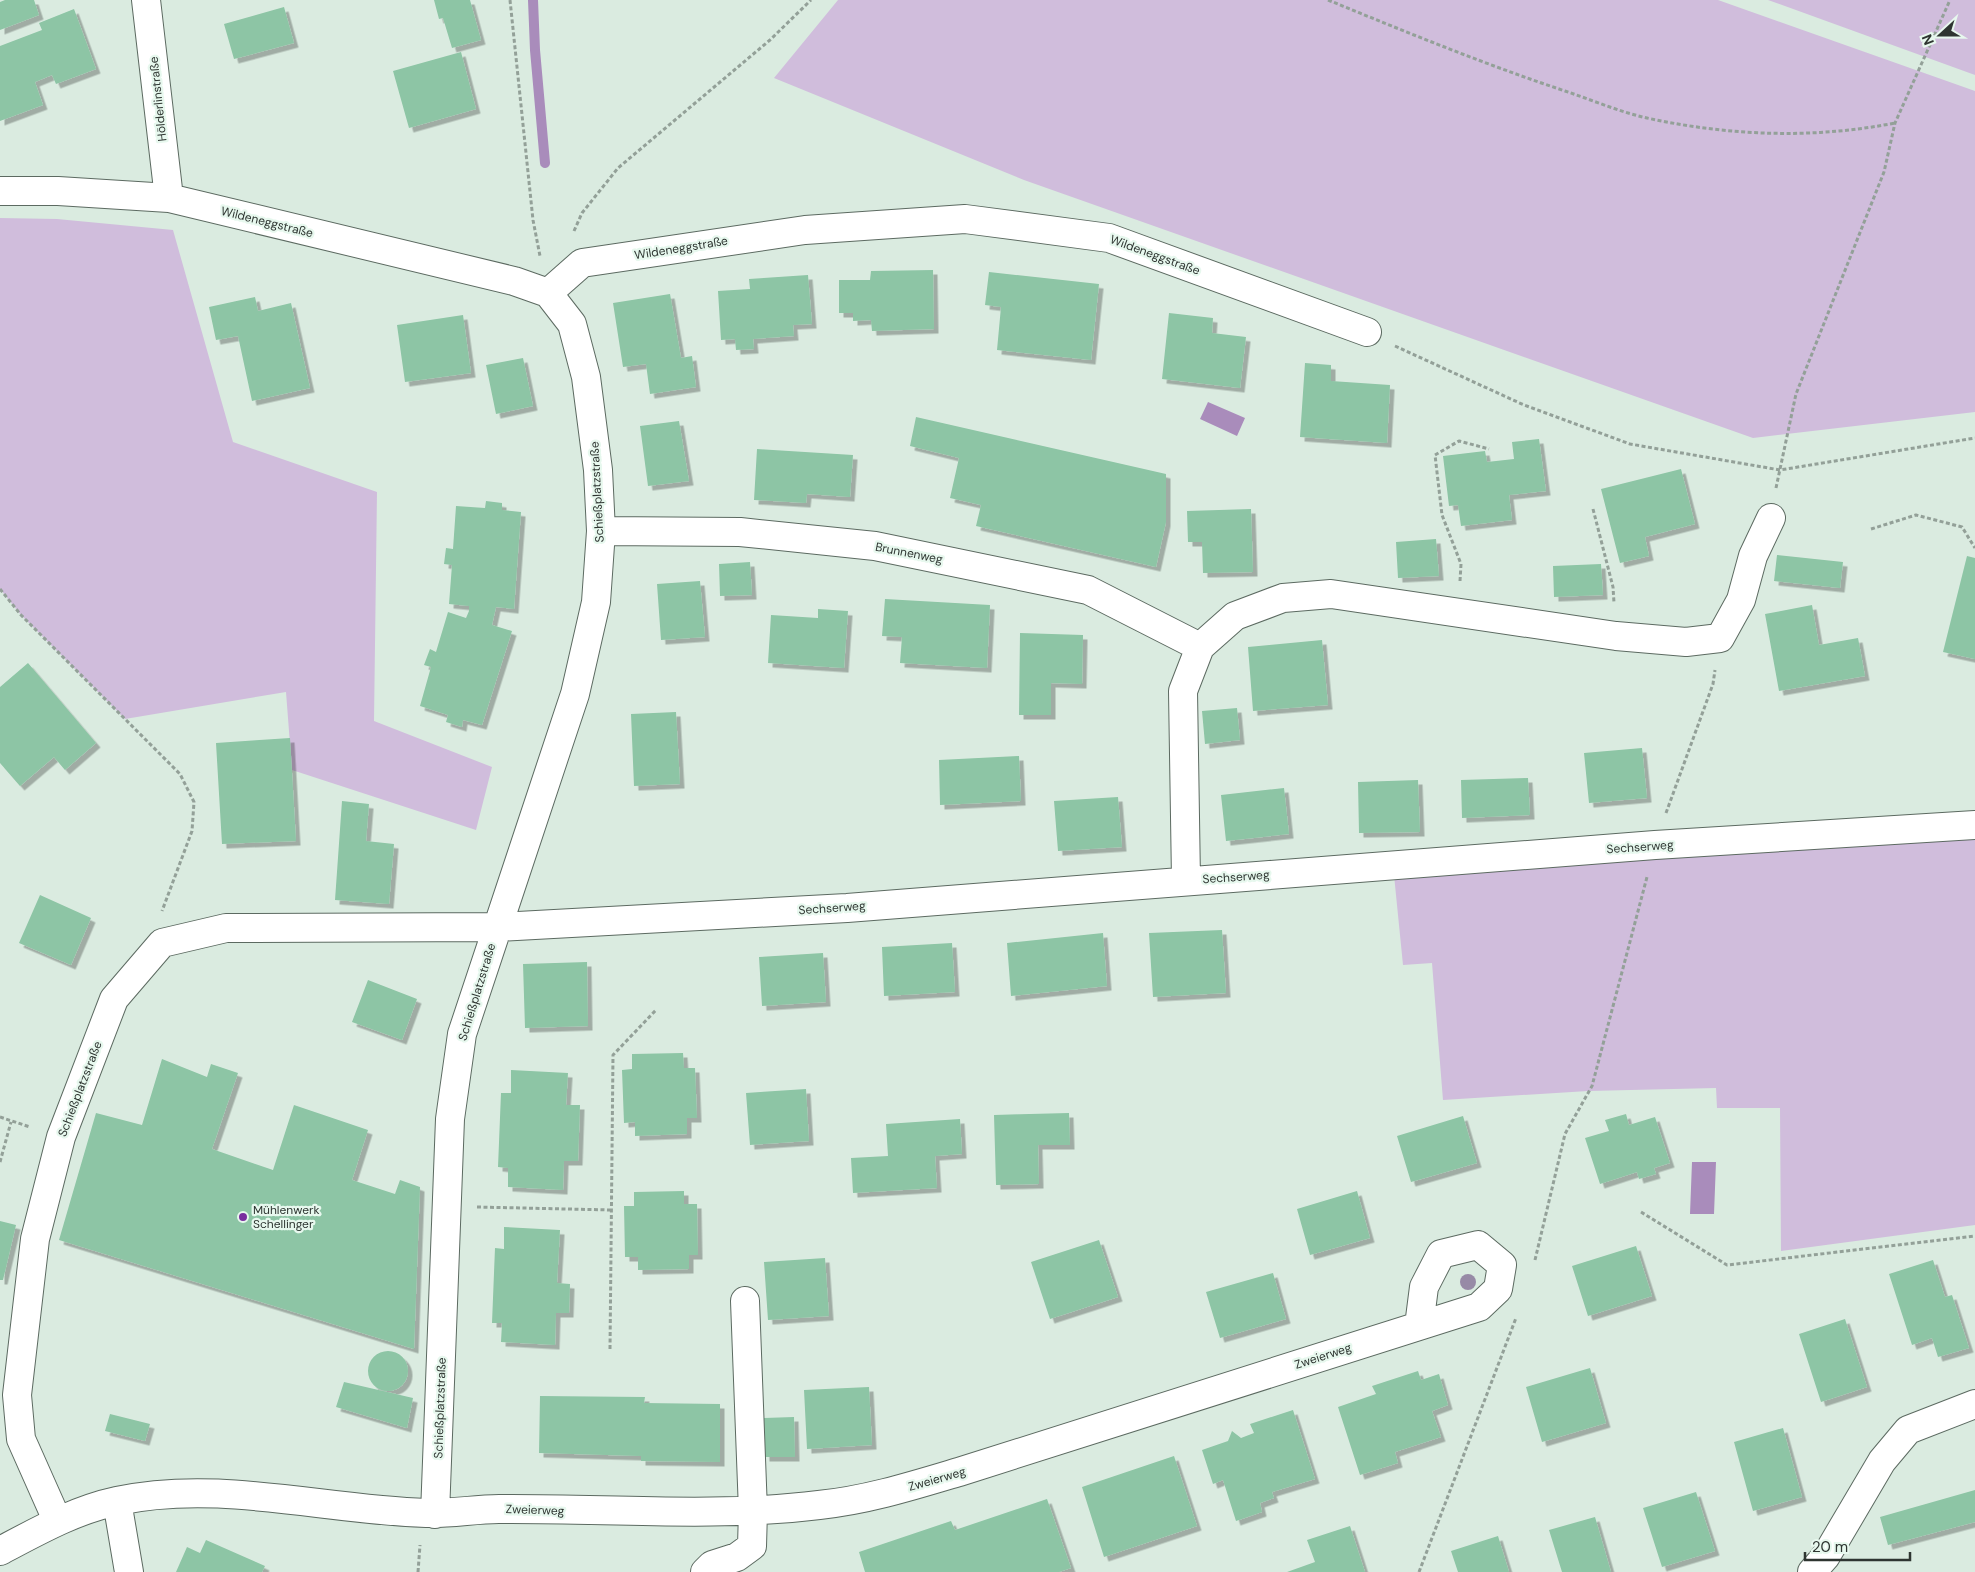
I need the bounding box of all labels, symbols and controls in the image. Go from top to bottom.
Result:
north arrow [1915,10,1965,60]
text: N [1918,32,1938,48]
street label: Hölderlinstraße [146,56,170,142]
street label: Wildeneggstraße [219,203,315,241]
street label: Wildeneggstraße [1108,231,1202,279]
street label: Wildeneggstraße [633,233,729,263]
street label: Schießplatzstraße [586,441,608,543]
street label: Brunnenweg [874,539,944,567]
street label: Sechserweg [1606,837,1674,857]
street label: Sechserweg [1202,867,1270,887]
street label: Sechserweg [798,898,866,918]
street label: Schießplatzstraße [455,941,499,1043]
street label: Schießplatzstraße [54,1039,106,1139]
place label: Mühlenwerk Schellinger [253,1202,319,1232]
marker: Mühlenwerk Schellinger [237,1211,249,1223]
street label: Zweierweg [1293,1339,1354,1373]
street label: Schießplatzstraße [430,1357,450,1459]
street label: Zweierweg [907,1463,968,1495]
street label: Zweierweg [505,1501,565,1519]
scale bar [1805,1530,1910,1562]
text: 20 m [1812,1537,1848,1557]

